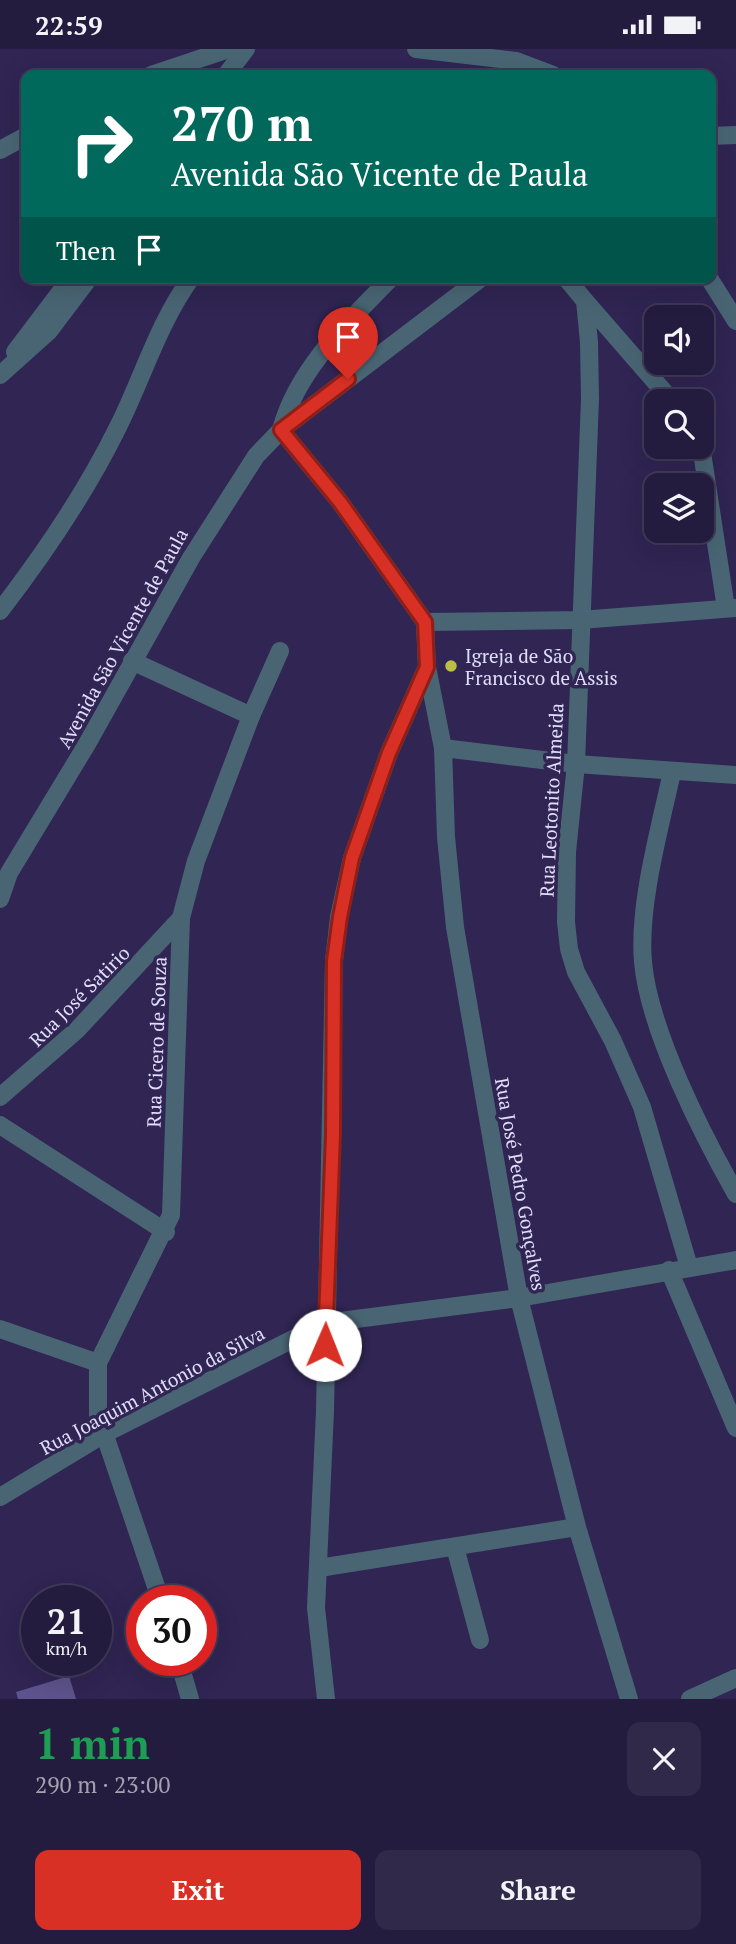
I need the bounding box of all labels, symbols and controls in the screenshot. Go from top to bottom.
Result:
text: 22:59 [35,8,103,42]
text: 270 m [171,90,313,155]
icon: right [56,98,147,189]
text: Avenida São Vicente de Paula [171,153,588,195]
icon: arrive [130,231,168,269]
text: Then [56,233,116,267]
map controls [644,305,714,543]
button: sound [644,305,714,375]
pin [318,307,378,379]
icon: arrive [329,318,367,356]
button: search [644,389,714,459]
button: layers [644,473,714,543]
street label: Avenida São Vicente de Paula [51,523,193,752]
place label: Igreja de São Francisco de Assis [465,643,618,690]
marker: Igreja de São Francisco de Assis [443,658,459,674]
street label: Rua Leotonito Almeida [533,702,569,898]
street label: Rua José Satirio [23,940,135,1052]
street label: Rua Cicero de Souza [141,956,171,1128]
street label: Rua José Pedro Gonçalves [490,1075,552,1293]
position arrow [288,1308,362,1382]
street label: Rua Joaquim Antonio da Silva [35,1320,269,1460]
speed limit sign: 30 [126,1585,217,1676]
text: 21 [47,1598,86,1644]
text: km/h [46,1636,87,1660]
text: 1 min [35,1715,150,1771]
button: close [627,1722,701,1796]
text: 290 m · 23:00 [35,1769,170,1800]
button: Exit [35,1850,361,1930]
button: Share [375,1850,701,1930]

